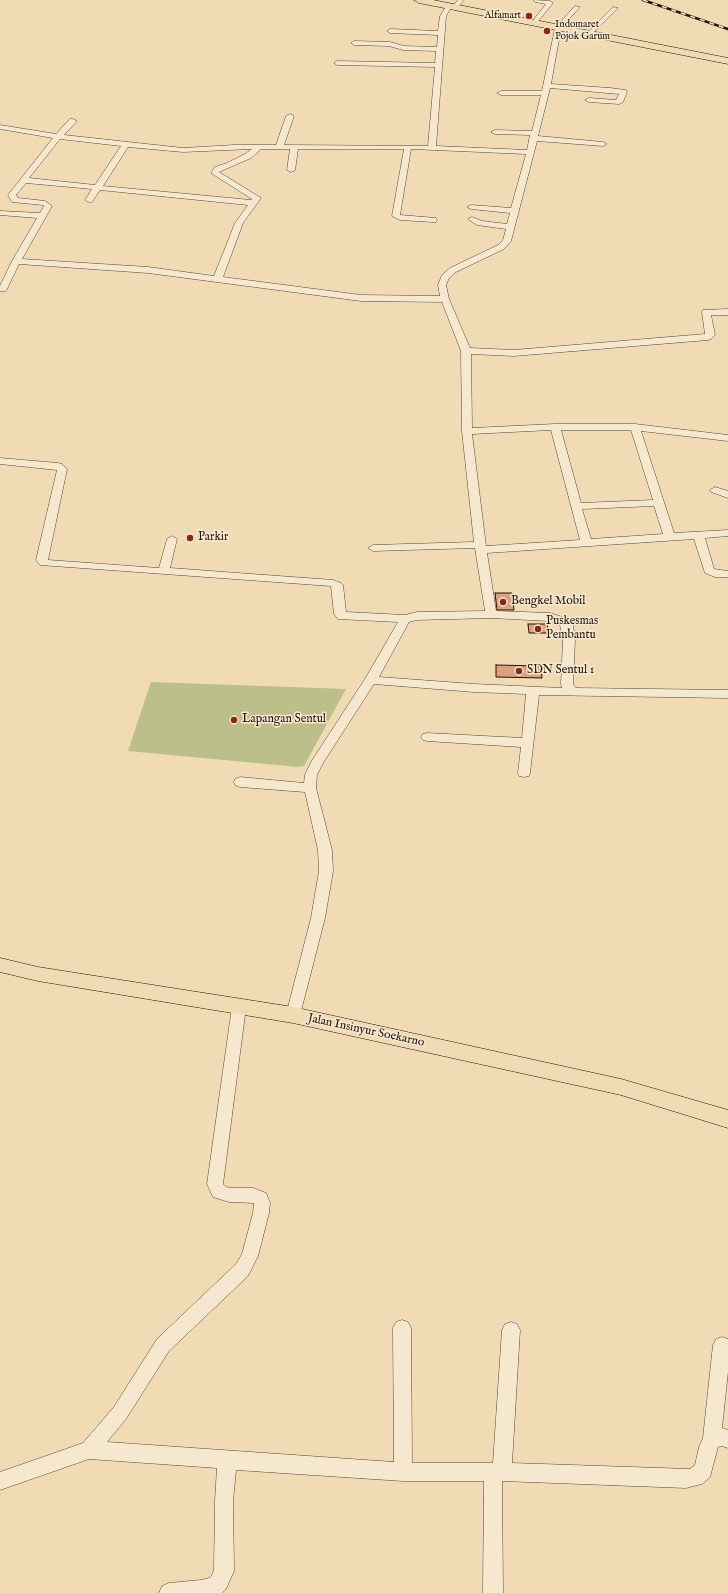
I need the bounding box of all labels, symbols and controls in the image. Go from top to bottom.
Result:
place label: Alfamart [484,10,521,22]
marker: Alfamart [524,11,534,21]
place label: Indomaret Pojok Garum [555,19,610,42]
marker: Indomaret Pojok Garum [542,26,552,36]
place label: Parkir [198,531,228,545]
marker: Parkir [185,533,195,543]
place label: Bengkel Mobil [511,595,586,609]
marker: Bengkel Mobil [498,597,508,607]
place label: Puskesmas Pembantu [546,615,598,643]
marker: Puskesmas Pembantu [533,624,543,634]
place label: SDN Sentul 1 [527,664,594,678]
marker: SDN Sentul 1 [514,666,524,676]
place label: Lapangan Sentul [242,713,326,727]
marker: Lapangan Sentul [229,715,239,725]
street label: Jalan Insinyur Soekarno [306,1012,426,1050]

